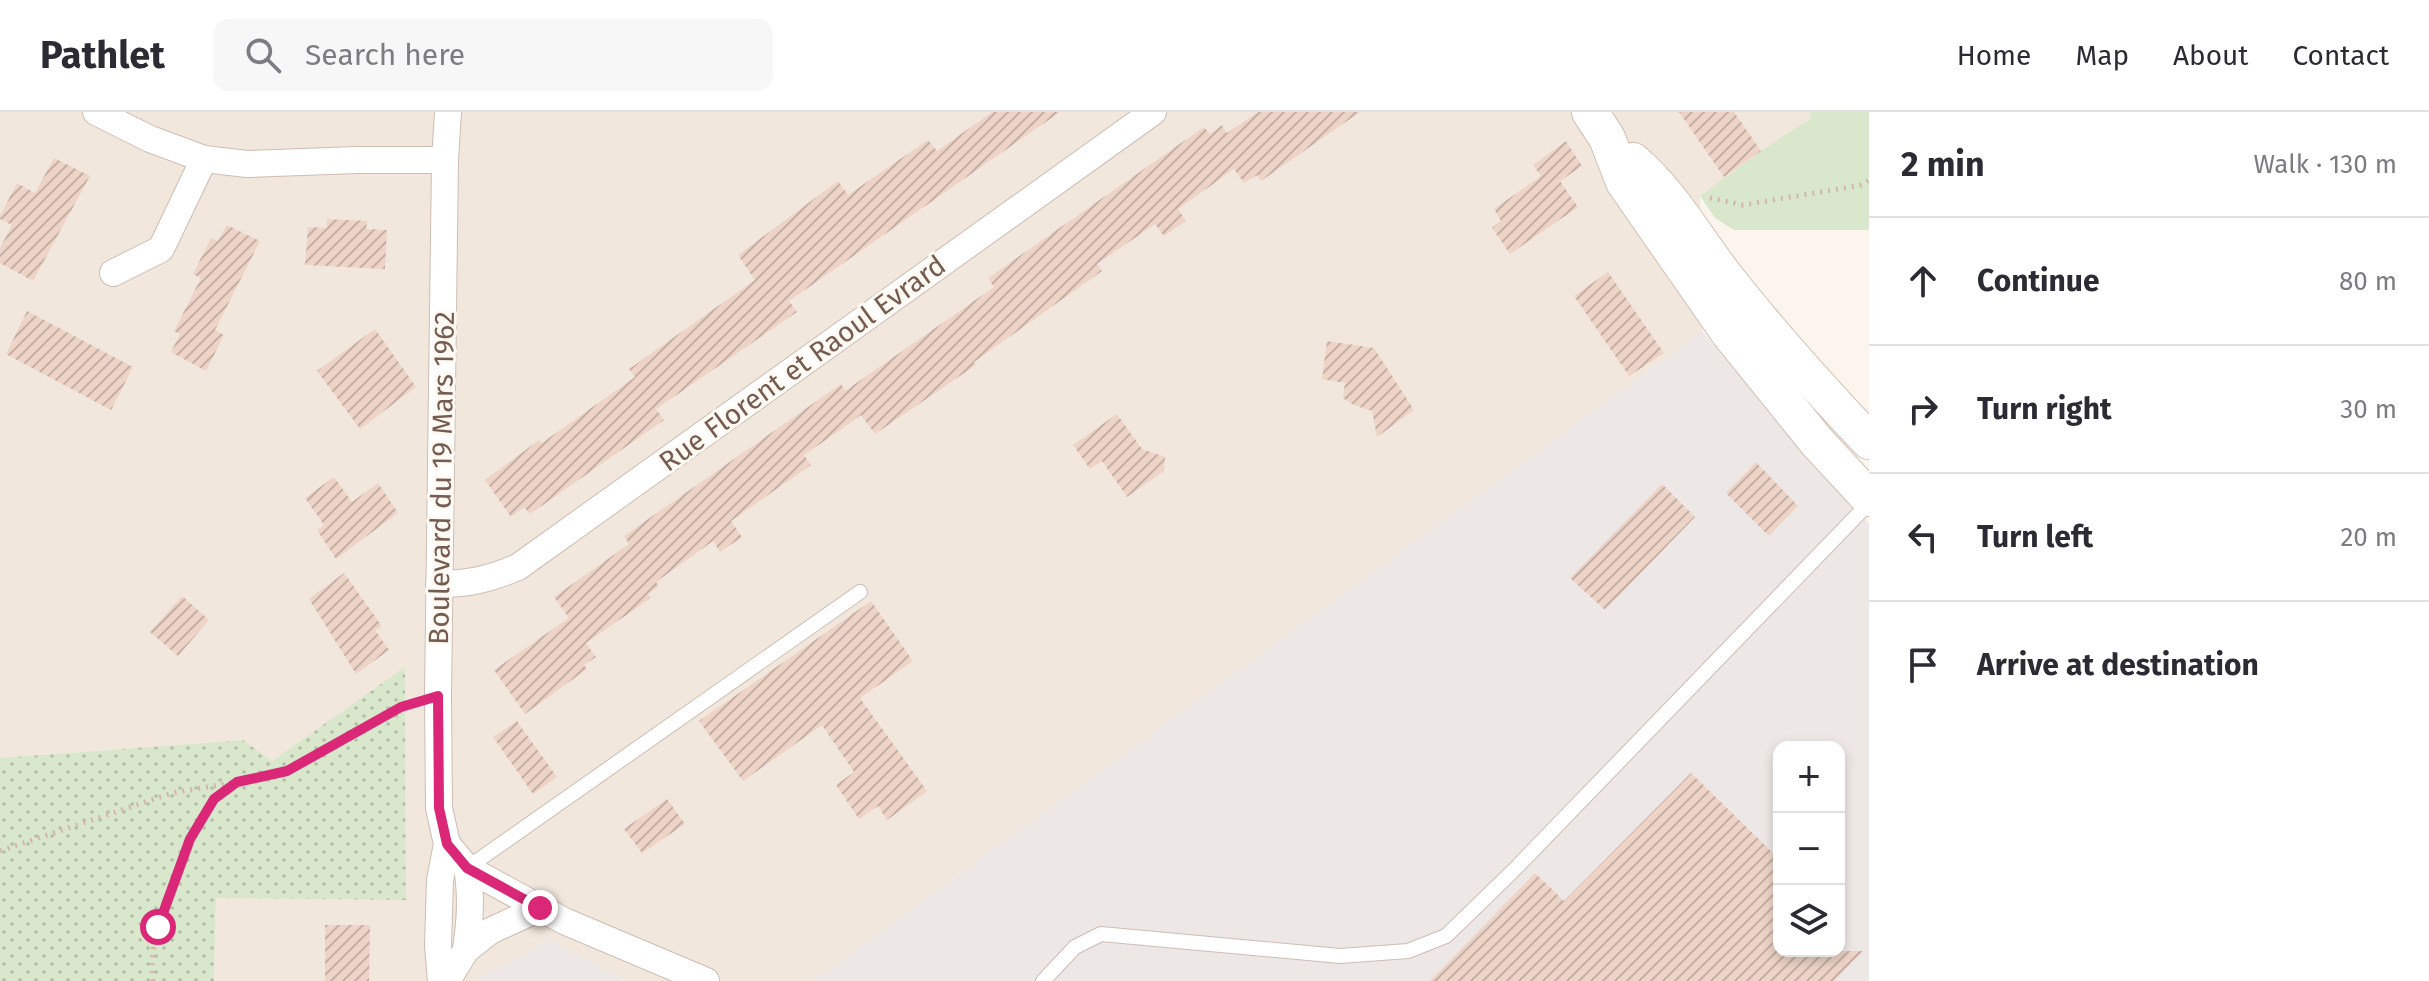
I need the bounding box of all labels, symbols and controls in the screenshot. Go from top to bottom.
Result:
search box [213,19,773,91]
text: Pathlet [40,32,165,78]
icon: search [241,33,285,77]
text: Search here [305,37,465,73]
text: Home [1957,39,2031,72]
text: Map [2075,39,2129,72]
text: About [2173,39,2248,72]
text: Contact [2292,39,2389,72]
text: 2 min [1901,144,1985,185]
text: Walk · 130 m [2254,149,2397,180]
street label: Rue Florent et Raoul Evrard [653,248,952,478]
icon: ahead [1901,259,1945,303]
text: Continue [1977,263,2100,299]
text: 80 m [2339,266,2397,297]
street label: Boulevard du 19 Mars 1962 [422,311,461,645]
icon: right [1901,387,1945,431]
text: Turn right [1977,391,2112,427]
text: 30 m [2340,394,2397,425]
icon: left [1901,515,1945,559]
text: Turn left [1977,519,2093,555]
text: 20 m [2340,522,2397,553]
icon: arrive [1901,643,1945,687]
text: Arrive at destination [1977,647,2259,683]
map controls [1773,741,1845,957]
button: + [1773,741,1845,813]
button: − [1773,813,1845,885]
button: layers [1773,885,1845,957]
route end [522,890,558,926]
route start [140,909,176,945]

